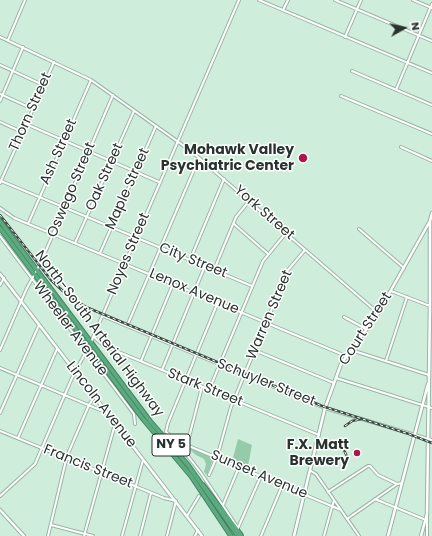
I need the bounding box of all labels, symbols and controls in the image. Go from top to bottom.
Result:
north arrow [384,8,424,48]
text: N [407,21,424,32]
street label: Thorn Street [6,70,56,154]
street label: Ash Street [37,116,81,188]
street label: Oswego Street [44,140,100,240]
street label: Oak Street [83,141,127,213]
place label: Mohawk Valley Psychiatric Center [161,142,294,174]
street label: Maple Street [102,145,154,233]
marker: Mohawk Valley Psychiatric Center [297,152,309,164]
street label: York Street [230,182,298,244]
street label: Noyes Street [104,210,154,298]
street label: City Street [156,240,230,282]
street label: North-South Arterial Highway [31,248,167,420]
street label: Lenox Avenue [147,266,241,318]
street label: Warren Street [244,268,296,362]
street label: Wheeler Avenue [29,279,111,379]
street label: Court Street [336,289,396,369]
street label: Schuyler Street [214,356,318,410]
street label: Lincoln Avenue [62,359,140,451]
street label: Stark Street [165,365,245,411]
road number: NY 5 [152,434,190,456]
place label: F.X. Matt Brewery [287,437,349,470]
street label: Francis Street [41,441,135,493]
street label: Sunset Avenue [208,447,310,503]
marker: F.X. Matt Brewery [352,448,362,458]

